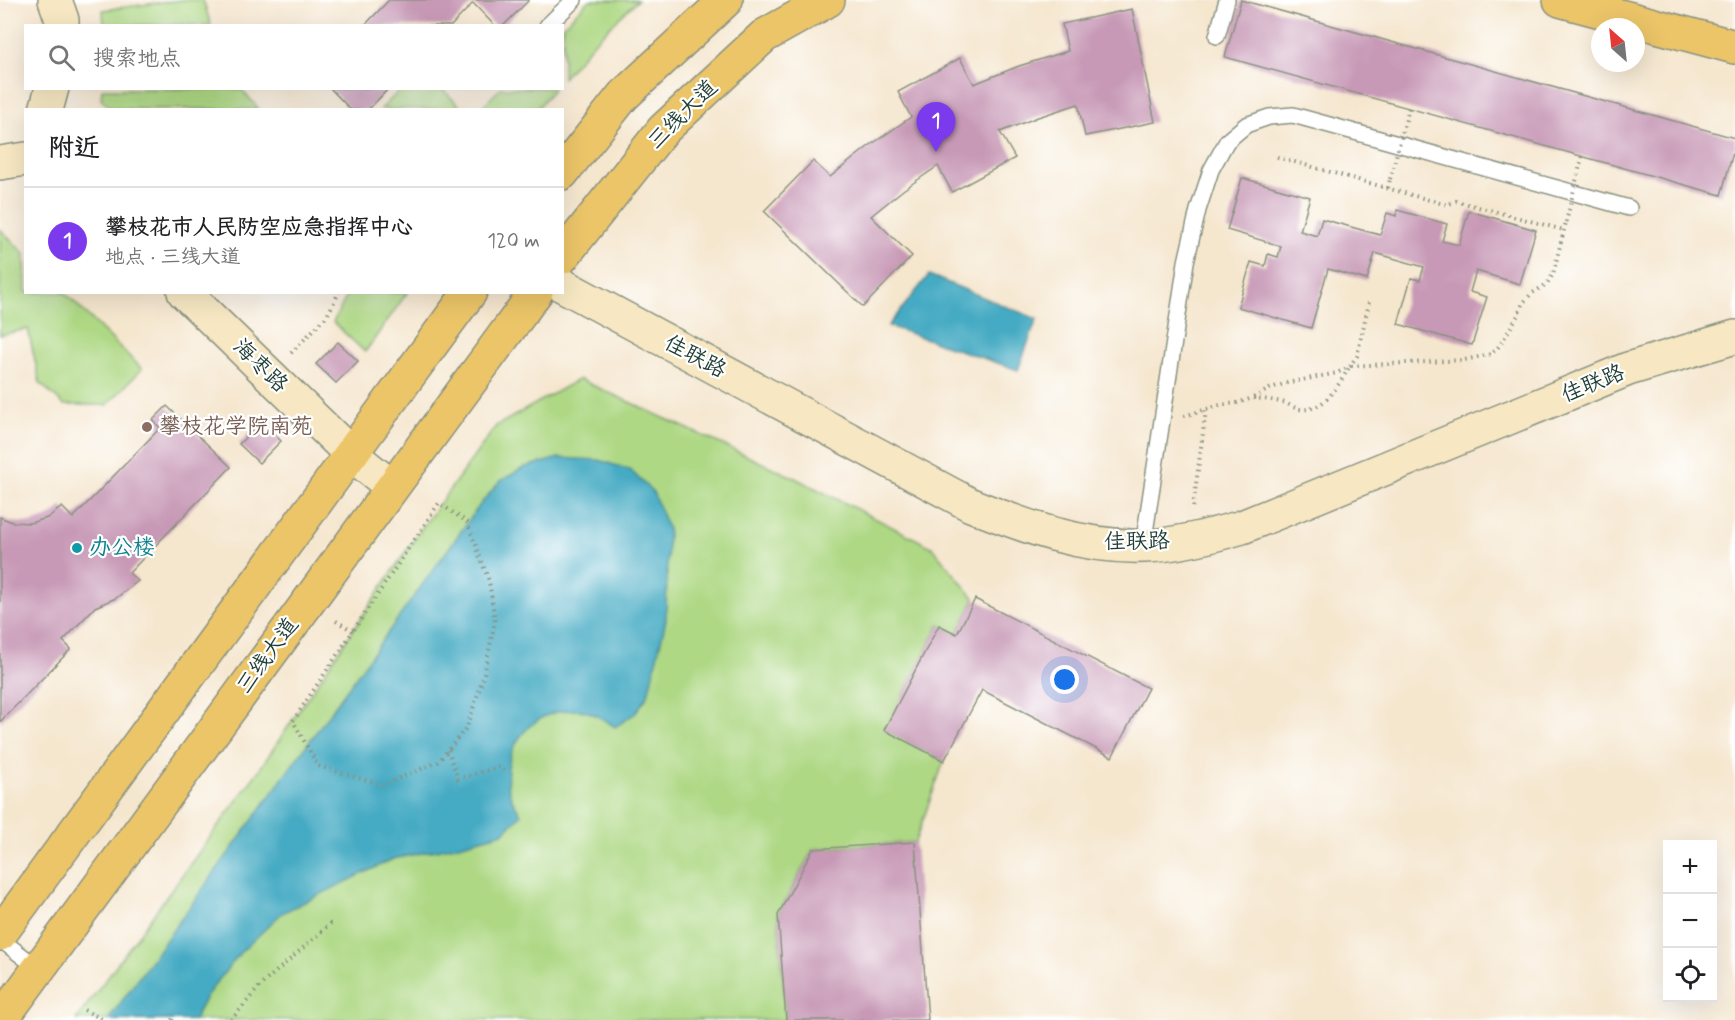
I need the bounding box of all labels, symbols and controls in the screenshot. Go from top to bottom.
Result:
north arrow [1591,18,1645,72]
search box [24,24,564,90]
icon: search [45,41,78,74]
text: 搜索地点 [93,45,181,73]
street label: 三线大道 [642,74,724,156]
pin: 1 [916,102,956,152]
text: 附近 [48,132,100,166]
text: 攀枝花市人民防空应急指挥中心 [105,214,413,242]
text: 1 [63,228,72,255]
text: 120 m [487,228,540,255]
text: 地点 · 三线大道 [105,244,240,271]
street label: 佳联路 [659,329,731,385]
street label: 海枣路 [227,333,293,399]
street label: 佳联路 [1557,359,1629,409]
place label: 攀枝花学院南苑 [159,413,313,441]
marker: 攀枝花学院南苑 [140,420,154,434]
street label: 佳联路 [1104,527,1170,557]
place label: 办公楼 [89,534,155,562]
marker: 办公楼 [70,541,84,555]
street label: 三线大道 [231,612,305,700]
your location [1050,665,1079,694]
map controls [1663,840,1717,1002]
button: + [1663,840,1717,894]
button: − [1663,894,1717,948]
button: locate [1663,948,1717,1002]

